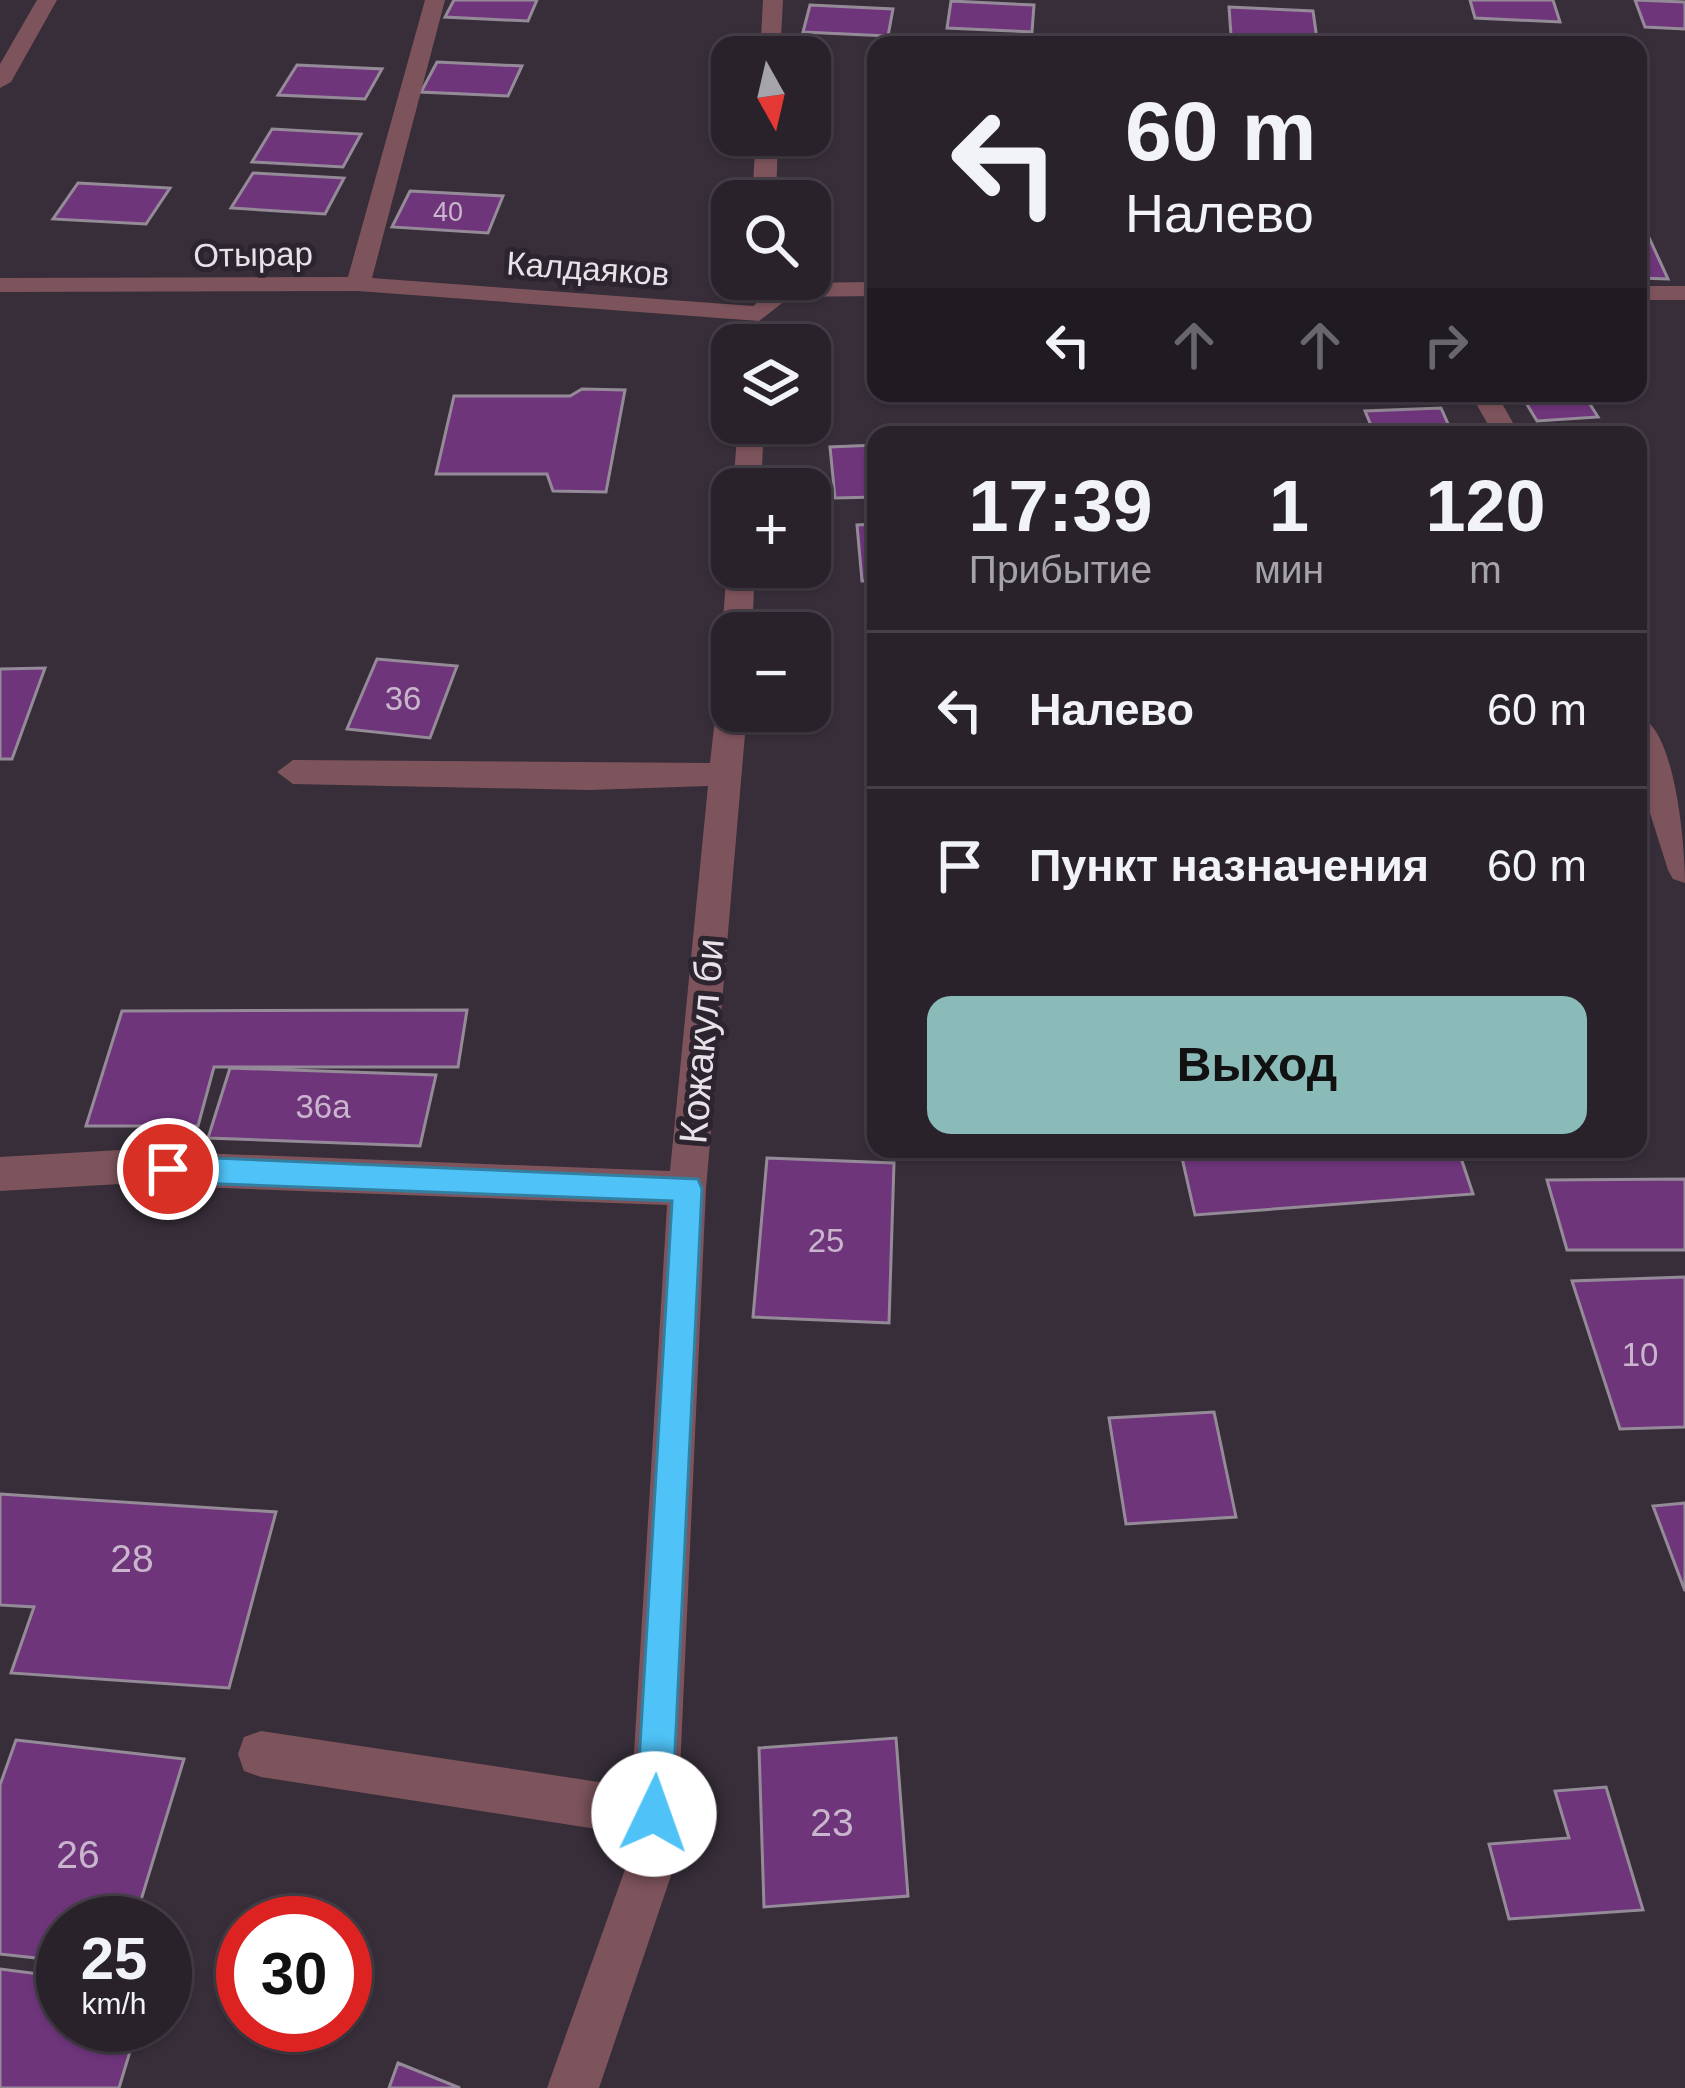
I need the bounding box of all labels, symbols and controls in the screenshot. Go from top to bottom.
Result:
north arrow [711,36,831,156]
map controls [711,36,831,732]
icon: left [927,84,1083,240]
text: 60 m [1125,84,1316,178]
button: search [711,180,831,300]
text: Налево [1125,183,1314,243]
house number: 40 [433,197,463,227]
street label: Отырар [193,235,313,274]
street label: Калдаяков [505,244,671,293]
icon: left [1035,312,1101,378]
icon: ahead [1161,312,1227,378]
icon: ahead [1287,312,1353,378]
icon: right [1413,312,1479,378]
button: layers [711,324,831,444]
text: 17:39 [968,466,1153,546]
text: 1 [1269,466,1309,546]
text: 120 [1425,466,1546,546]
button: + [711,468,831,588]
text: Прибытие [969,548,1152,591]
text: мин [1254,548,1324,591]
text: m [1469,548,1502,591]
button: − [711,612,831,732]
icon: left [927,677,993,743]
house number: 36 [385,680,421,717]
text: Налево [1029,684,1194,735]
text: 60 m [1487,684,1587,735]
icon: arrive [927,833,993,899]
text: Пункт назначения [1029,840,1429,891]
text: 60 m [1487,840,1587,891]
street label: Кожакул би [671,937,732,1145]
button: Выход [927,996,1587,1134]
house number: 36а [295,1088,351,1125]
pin [117,1118,219,1220]
icon: arrive [135,1136,201,1202]
house number: 25 [808,1222,844,1259]
house number: 10 [1622,1336,1658,1373]
house number: 28 [110,1537,154,1580]
position arrow [591,1751,717,1877]
house number: 23 [810,1801,854,1844]
house number: 26 [56,1833,100,1876]
speed limit sign: 30 [216,1896,372,2052]
text: 25 [81,1925,147,1992]
text: km/h [81,1987,147,2020]

